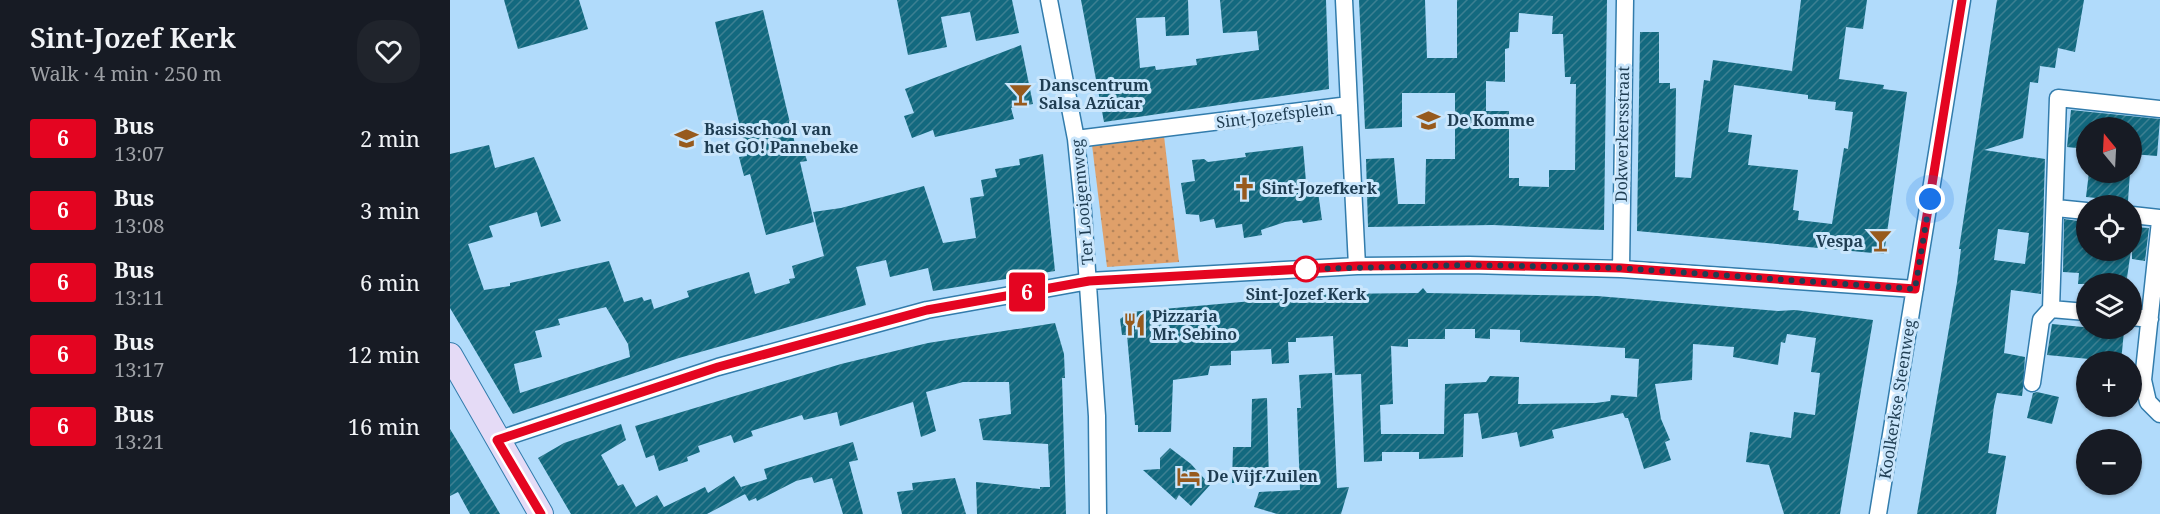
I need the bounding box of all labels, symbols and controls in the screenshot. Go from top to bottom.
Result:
text: Sint-Jozef Kerk [30,18,236,56]
button: heart [357,20,420,83]
text: Walk · 4 min · 250 m [30,60,222,87]
street label: Dokwerkersstraat [1610,65,1634,202]
place label: Danscentrum Salsa Azúcar [1039,74,1149,114]
bar icon: Danscentrum Salsa Azúcar [1008,81,1034,107]
street label: Sint-Jozefsplein [1215,97,1335,133]
school or university icon: De Komme [1416,107,1442,133]
place label: De Komme [1447,109,1535,131]
text: Bus [114,110,154,140]
north arrow [2076,117,2142,183]
map controls [2076,117,2142,495]
place label: Basisschool van het GO! Pannebeke [704,118,859,158]
text: 2 min [360,123,420,153]
text: 6 [57,124,69,152]
school or university icon: Basisschool van het GO! Pannebeke [673,125,699,151]
street label: Ter Looigemweg [1066,138,1098,266]
text: 13:07 [114,140,164,167]
church icon: Sint-Jozefkerk [1231,175,1257,201]
place label: Sint-Jozefkerk [1262,177,1378,199]
text: Bus [114,182,154,212]
your location [1915,184,1945,214]
text: 3 min [360,195,420,225]
button: locate [2076,195,2142,261]
text: 6 [57,196,69,224]
text: 13:08 [114,212,164,239]
bar icon: Vespa [1868,228,1894,254]
place label: Vespa [1816,230,1863,252]
text: Bus [114,254,154,284]
marker: Sint-Jozef Kerk [1293,256,1319,282]
text: 6 min [360,267,420,297]
text: 6 [57,268,69,296]
line badge: 6 [1008,272,1046,312]
button: layers [2076,273,2142,339]
text: 6 [1021,278,1033,306]
place label: Sint-Jozef Kerk [1246,283,1367,305]
text: 13:11 [114,284,164,311]
place label: Pizzaria Mr. Sebino [1152,305,1237,345]
restaurant icon: Pizzaria Mr. Sebino [1121,312,1147,338]
street label: Koolkerkse Steenweg [1874,317,1921,480]
text: Bus [114,326,154,356]
text: 12 min [348,339,420,369]
text: 6 [57,340,69,368]
button: + [2076,351,2142,417]
text: 13:17 [114,356,164,383]
text: Bus [114,398,154,428]
text: 16 min [348,411,420,441]
text: 6 [57,412,69,440]
text: 13:21 [114,428,164,455]
button: − [2076,429,2142,495]
hotel icon: De Vijf Zuilen [1176,463,1202,489]
place label: De Vijf Zuilen [1207,465,1318,487]

